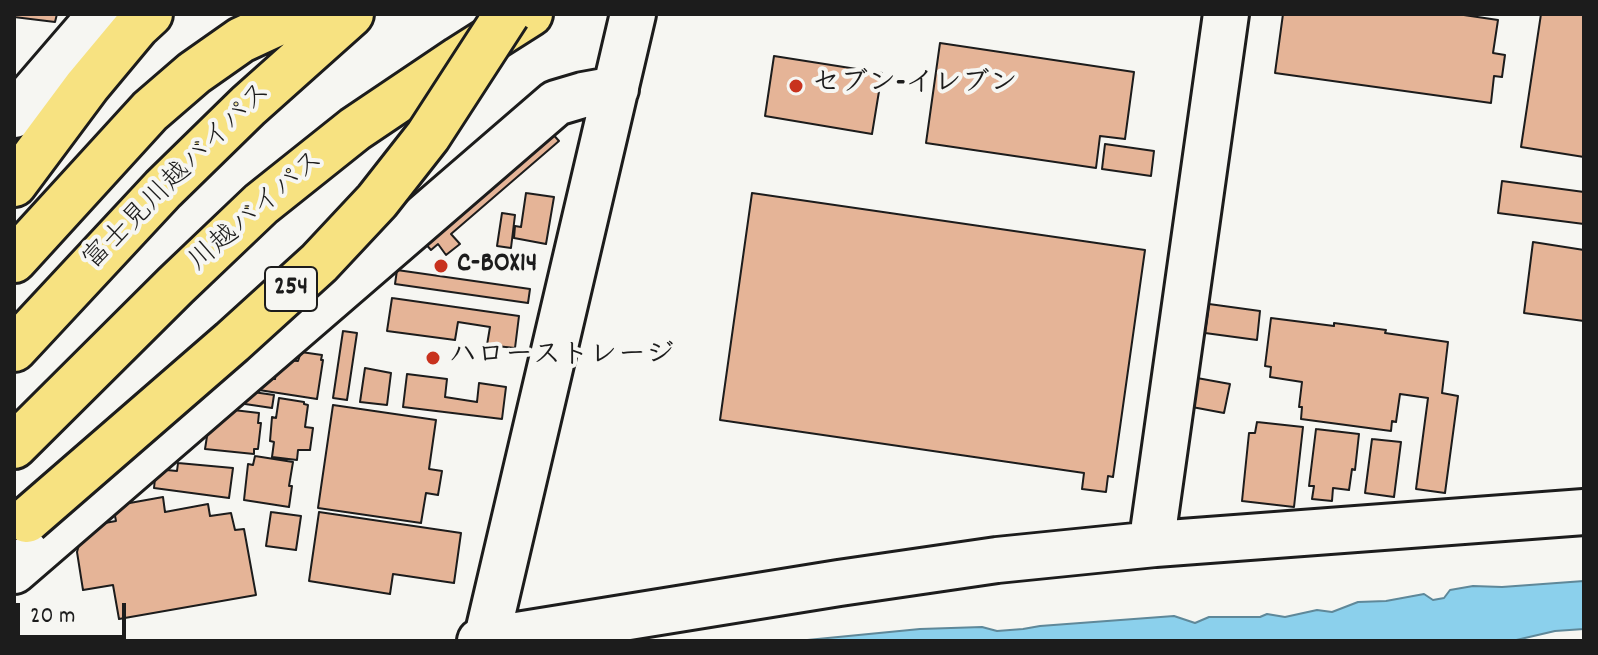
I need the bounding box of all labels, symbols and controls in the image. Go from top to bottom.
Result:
place label: セブン-イレブン [812,69,1018,103]
street label: 富士見川越バイパス [78,77,280,279]
marker: セブン-イレブン [787,77,805,95]
street label: 川越バイパス [184,145,332,281]
place label: C-BOX14 [457,249,537,283]
marker: C-BOX14 [432,257,450,275]
road number: 254 [265,267,317,311]
place label: ハローストレージ [449,341,674,375]
marker: ハローストレージ [424,349,442,367]
scale bar [20,587,130,637]
text: 20 m [30,600,76,634]

